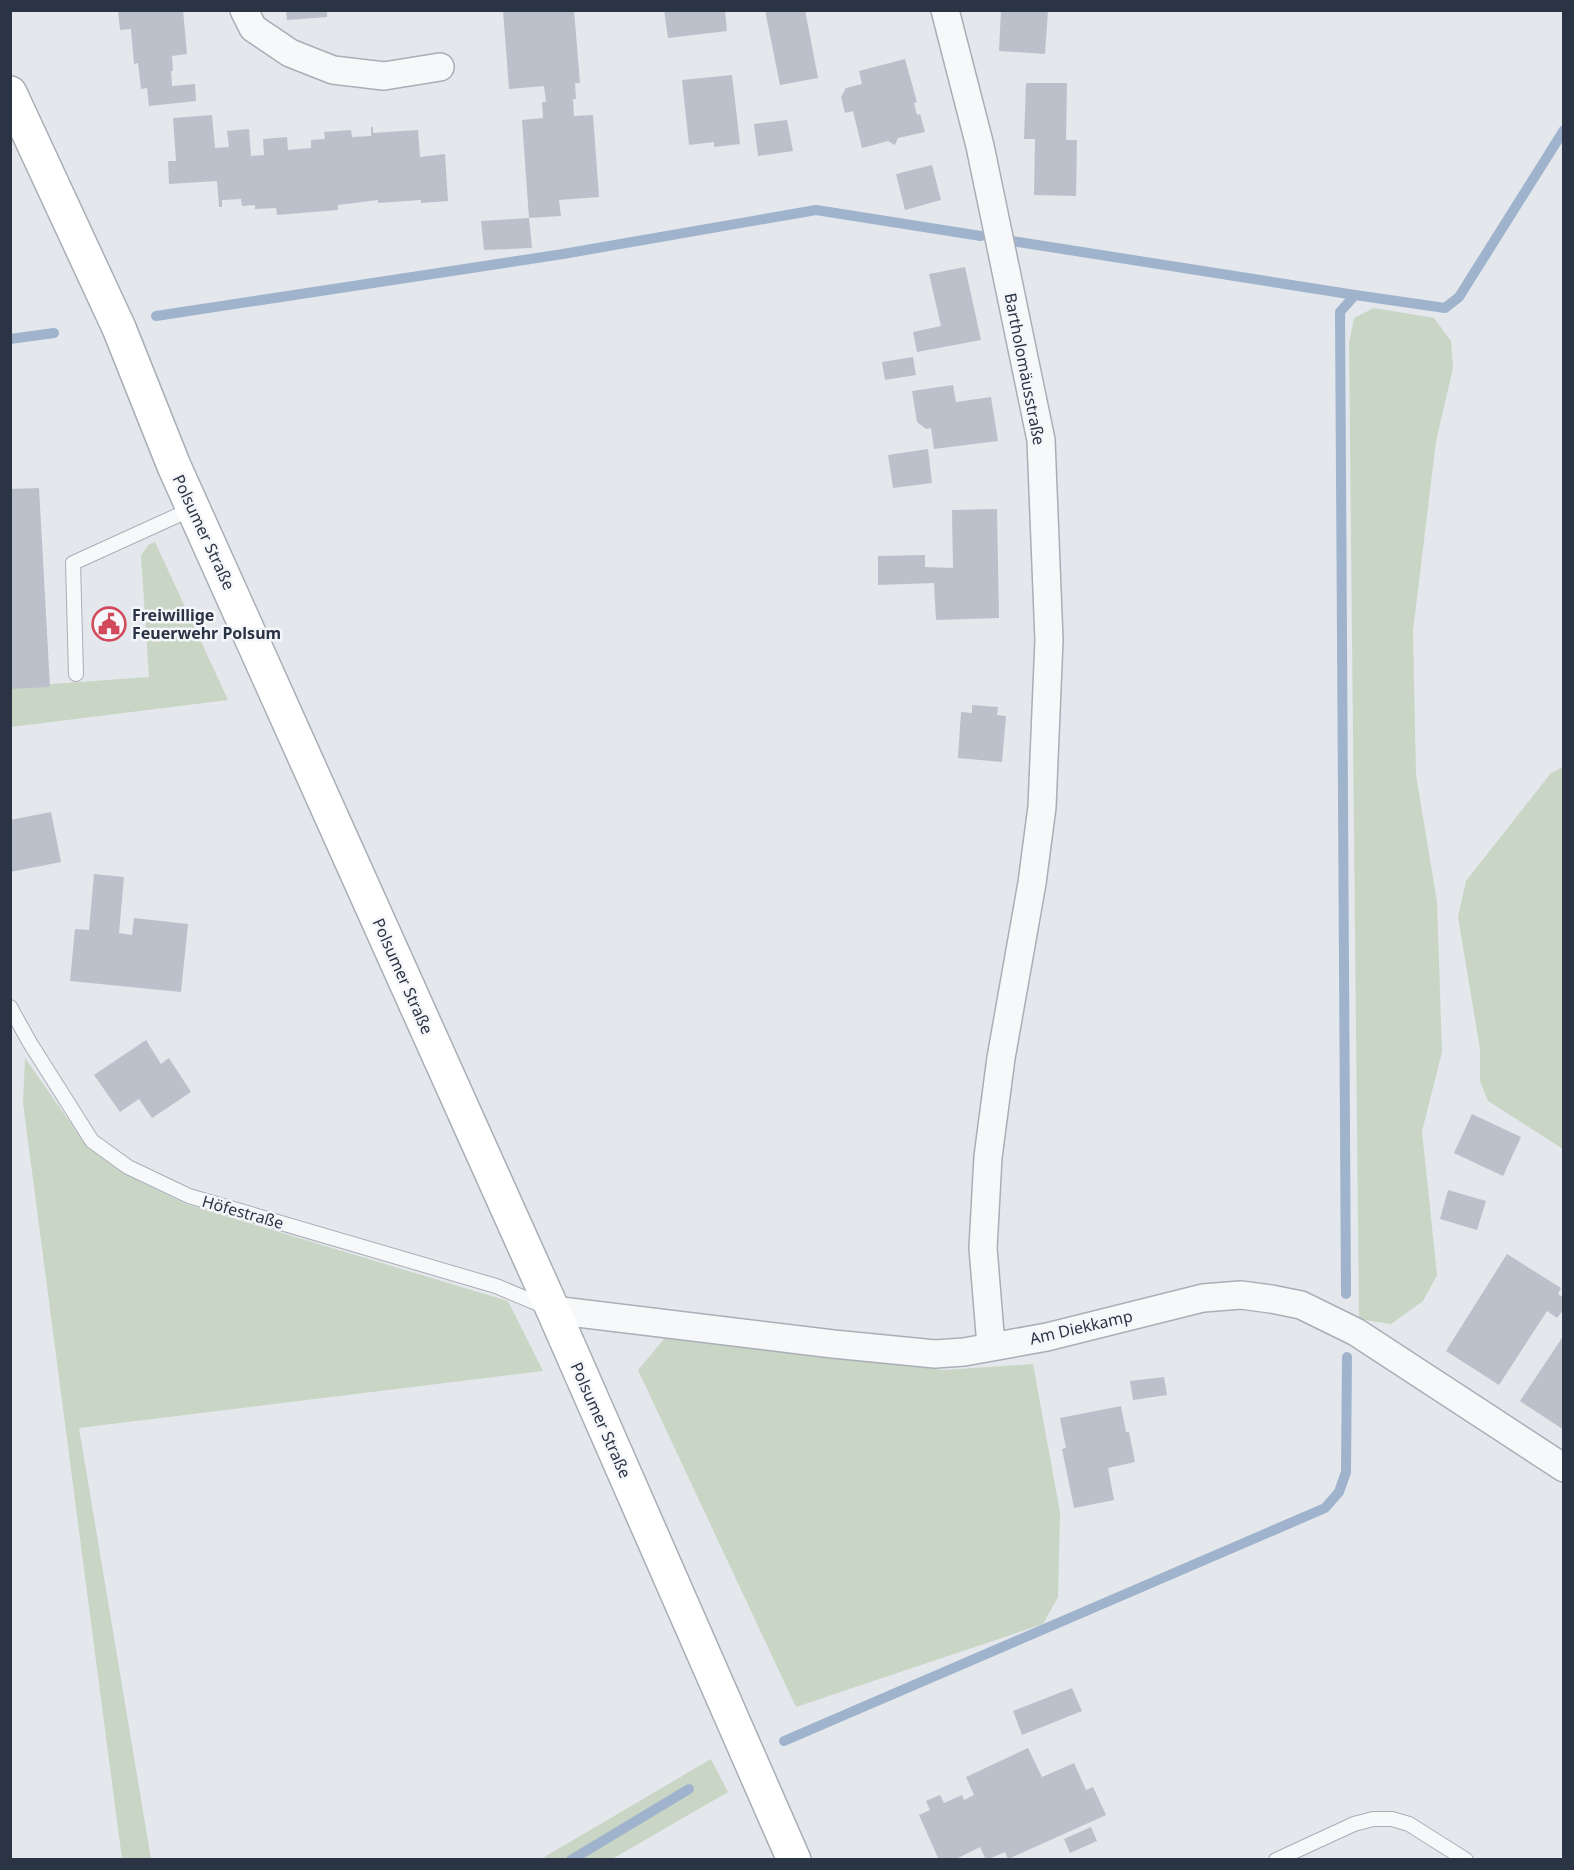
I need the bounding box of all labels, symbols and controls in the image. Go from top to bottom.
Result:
street label: Bartholomäusstraße [999,291,1051,447]
street label: Polsumer Straße [168,471,240,593]
place label: Freiwillige Feuerwehr Polsum [132,604,281,644]
public building icon: Freiwillige Feuerwehr Polsum [91,606,127,642]
street label: Polsumer Straße [368,915,438,1037]
street label: Höfestraße [200,1190,286,1234]
street label: Am Diekkamp [1027,1304,1135,1350]
street label: Polsumer Straße [566,1359,636,1481]

